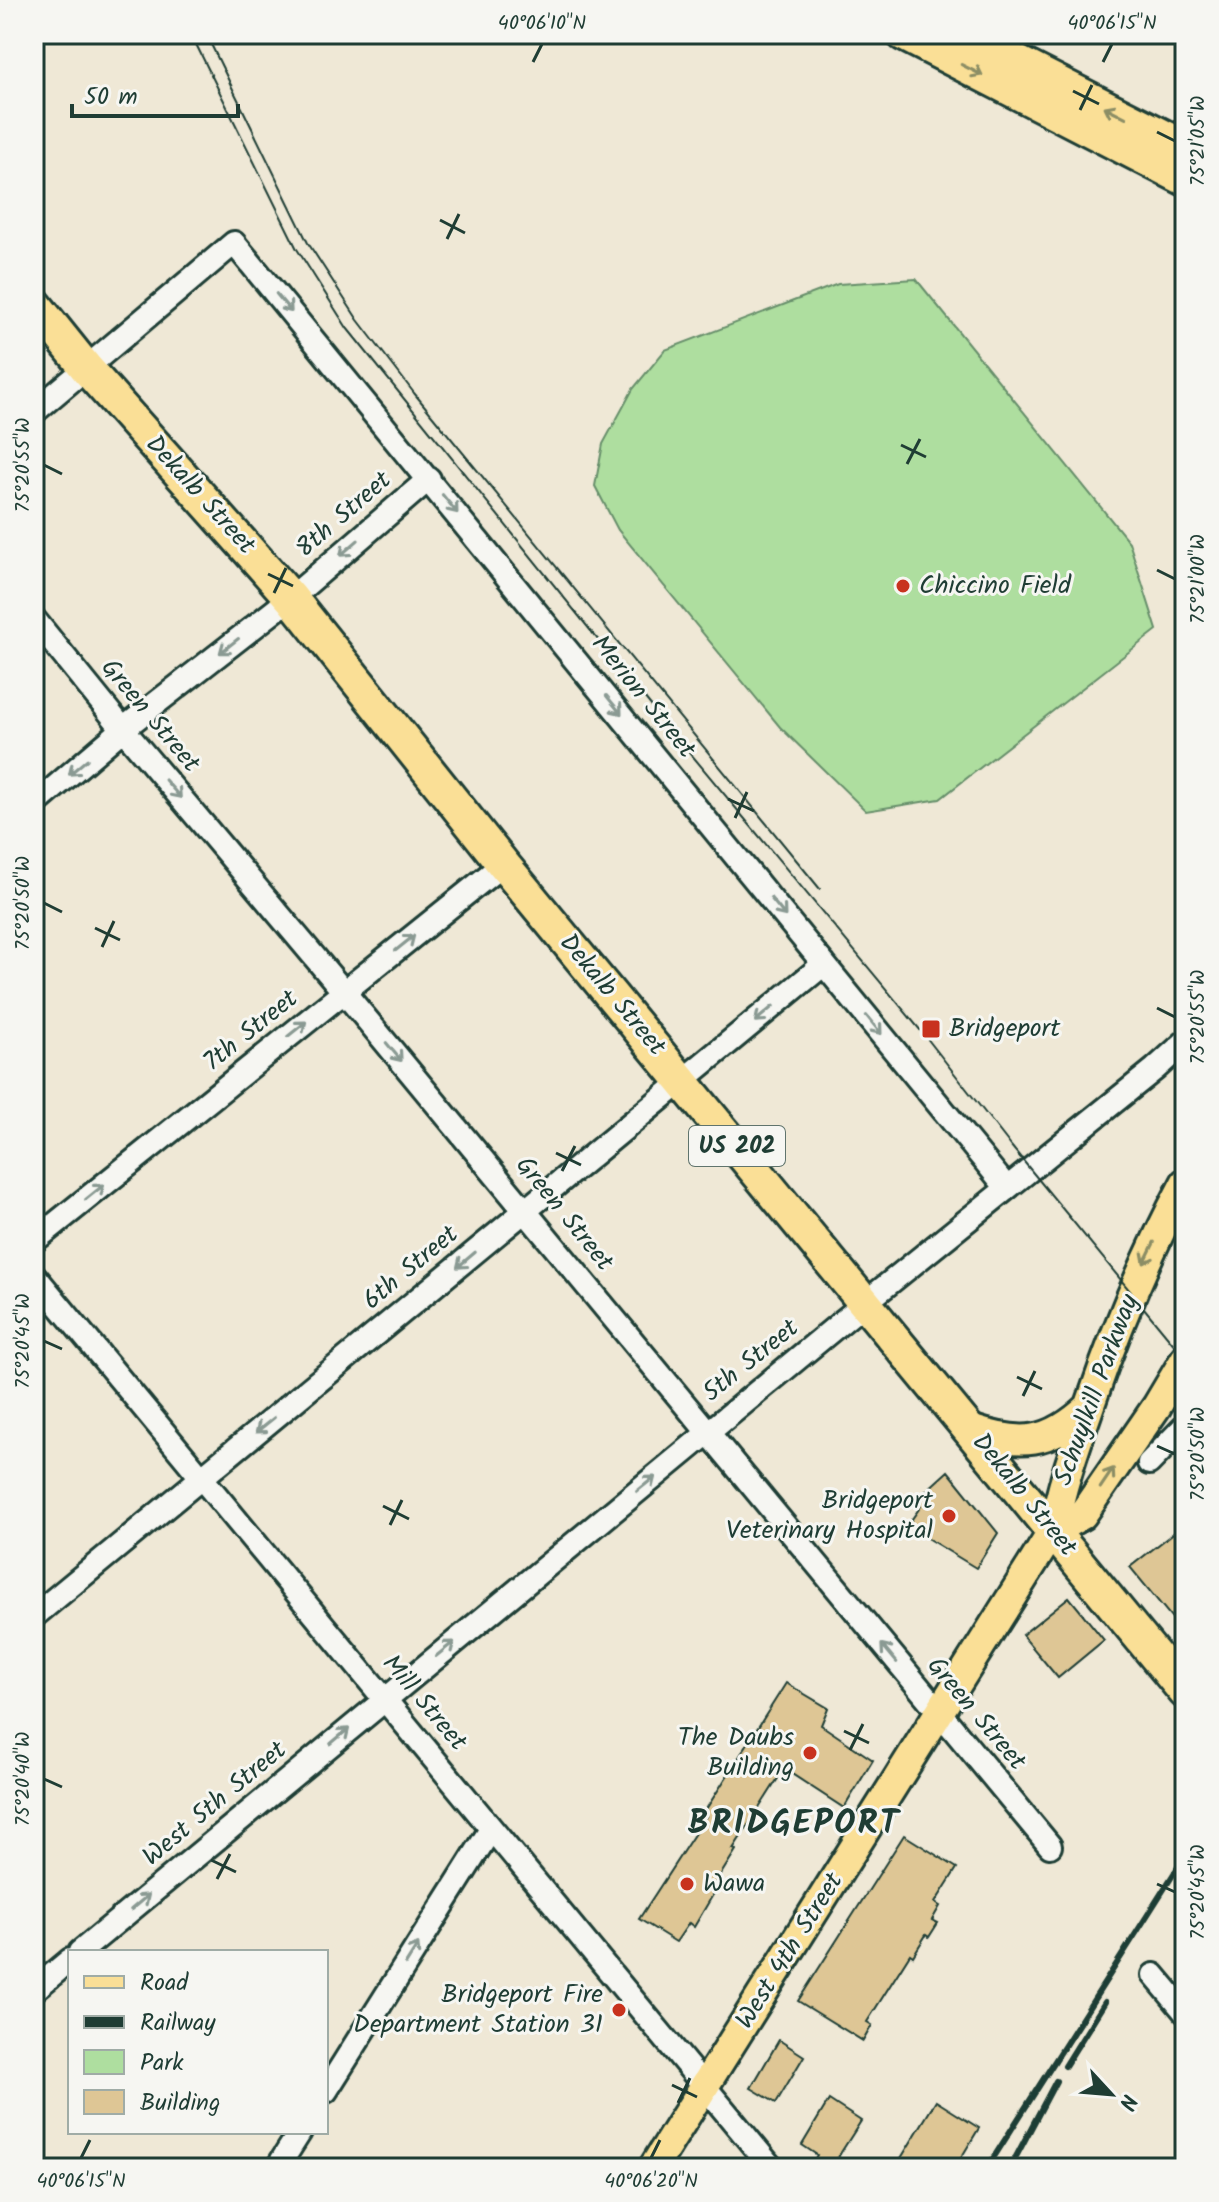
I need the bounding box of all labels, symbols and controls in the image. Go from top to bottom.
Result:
text: 40°06'10"N [498,8,586,40]
text: 40°06'15"N [1068,8,1157,40]
one-way arrow [960,62,984,78]
scale bar [72,68,238,118]
text: 50 m [84,78,138,117]
text: 75°21'05"W [1183,96,1215,186]
one-way arrow [1104,104,1128,119]
one-way arrow [275,293,293,313]
text: 75°20'55"W [8,418,40,513]
street label: Dekalb Street [134,425,266,565]
street label: 8th Street [286,460,402,569]
one-way arrow [441,493,458,514]
text: 75°21'00"W [1183,534,1215,624]
one-way arrow [339,539,359,557]
place label: Chiccino Field [919,565,1072,607]
marker: Chiccino Field [894,577,912,595]
street label: Merion Street [580,626,707,769]
one-way arrow [219,637,240,655]
street label: Green Street [90,650,211,783]
one-way arrow [605,695,623,715]
one-way arrow [69,758,89,776]
one-way arrow [164,778,182,798]
text: 75°20'50"W [8,856,40,950]
one-way arrow [769,896,787,917]
street label: Dekalb Street [548,924,677,1066]
one-way arrow [394,934,415,952]
text: 75°20'55"W [1183,970,1215,1065]
street label: 7th Street [194,979,309,1083]
one-way arrow [754,1005,775,1023]
place label: Bridgeport [949,1008,1061,1050]
one-way arrow [865,1014,882,1035]
marker: Bridgeport [920,1018,942,1040]
one-way arrow [287,1020,307,1038]
one-way arrow [385,1041,403,1061]
road number: US 202 [689,1126,785,1166]
street label: Green Street [504,1147,624,1282]
one-way arrow [84,1183,105,1201]
street label: 6th Street [354,1214,469,1321]
one-way arrow [1141,1240,1156,1264]
one-way arrow [456,1251,476,1269]
street label: Schuylkill Parkway [1043,1288,1151,1492]
text: 75°20'45"W [8,1293,40,1389]
street label: 5th Street [693,1308,809,1413]
text: 75°20'50"W [1183,1407,1215,1501]
one-way arrow [255,1417,276,1434]
street label: Dekalb Street [961,1424,1088,1567]
one-way arrow [1099,1467,1116,1489]
one-way arrow [635,1475,656,1493]
place label: Bridgeport Veterinary Hospital [726,1480,934,1552]
marker: Bridgeport Veterinary Hospital [940,1507,958,1525]
one-way arrow [434,1641,455,1658]
one-way arrow [880,1643,898,1664]
street label: Mill Street [371,1645,478,1762]
street label: Green Street [916,1648,1037,1781]
place label: The Daubs Building [678,1717,794,1789]
one-way arrow [329,1727,350,1745]
street label: West 5th Street [133,1730,297,1877]
text: 75°20'40"W [8,1732,40,1826]
marker: The Daubs Building [801,1744,819,1762]
district label: BRIDGEPORT [688,1797,902,1851]
text: 75°20'45"W [1183,1844,1215,1940]
place label: Wawa [703,1863,765,1905]
street label: West 4th Street [725,1863,856,2038]
marker: Wawa [678,1875,696,1893]
one-way arrow [129,1893,150,1911]
one-way arrow [405,1943,421,1966]
legend [68,1950,328,2134]
text: Road [140,1964,189,2003]
place label: Bridgeport Fire Department Station 31 [353,1974,603,2046]
marker: Bridgeport Fire Department Station 31 [610,2001,628,2019]
text: Railway [140,2004,216,2043]
text: Park [140,2044,184,2083]
north arrow [1071,2054,1151,2134]
text: Building [140,2084,220,2123]
text: N [1108,2088,1146,2116]
text: 40°06'15"N [37,2166,126,2198]
text: 40°06'20"N [604,2166,698,2198]

